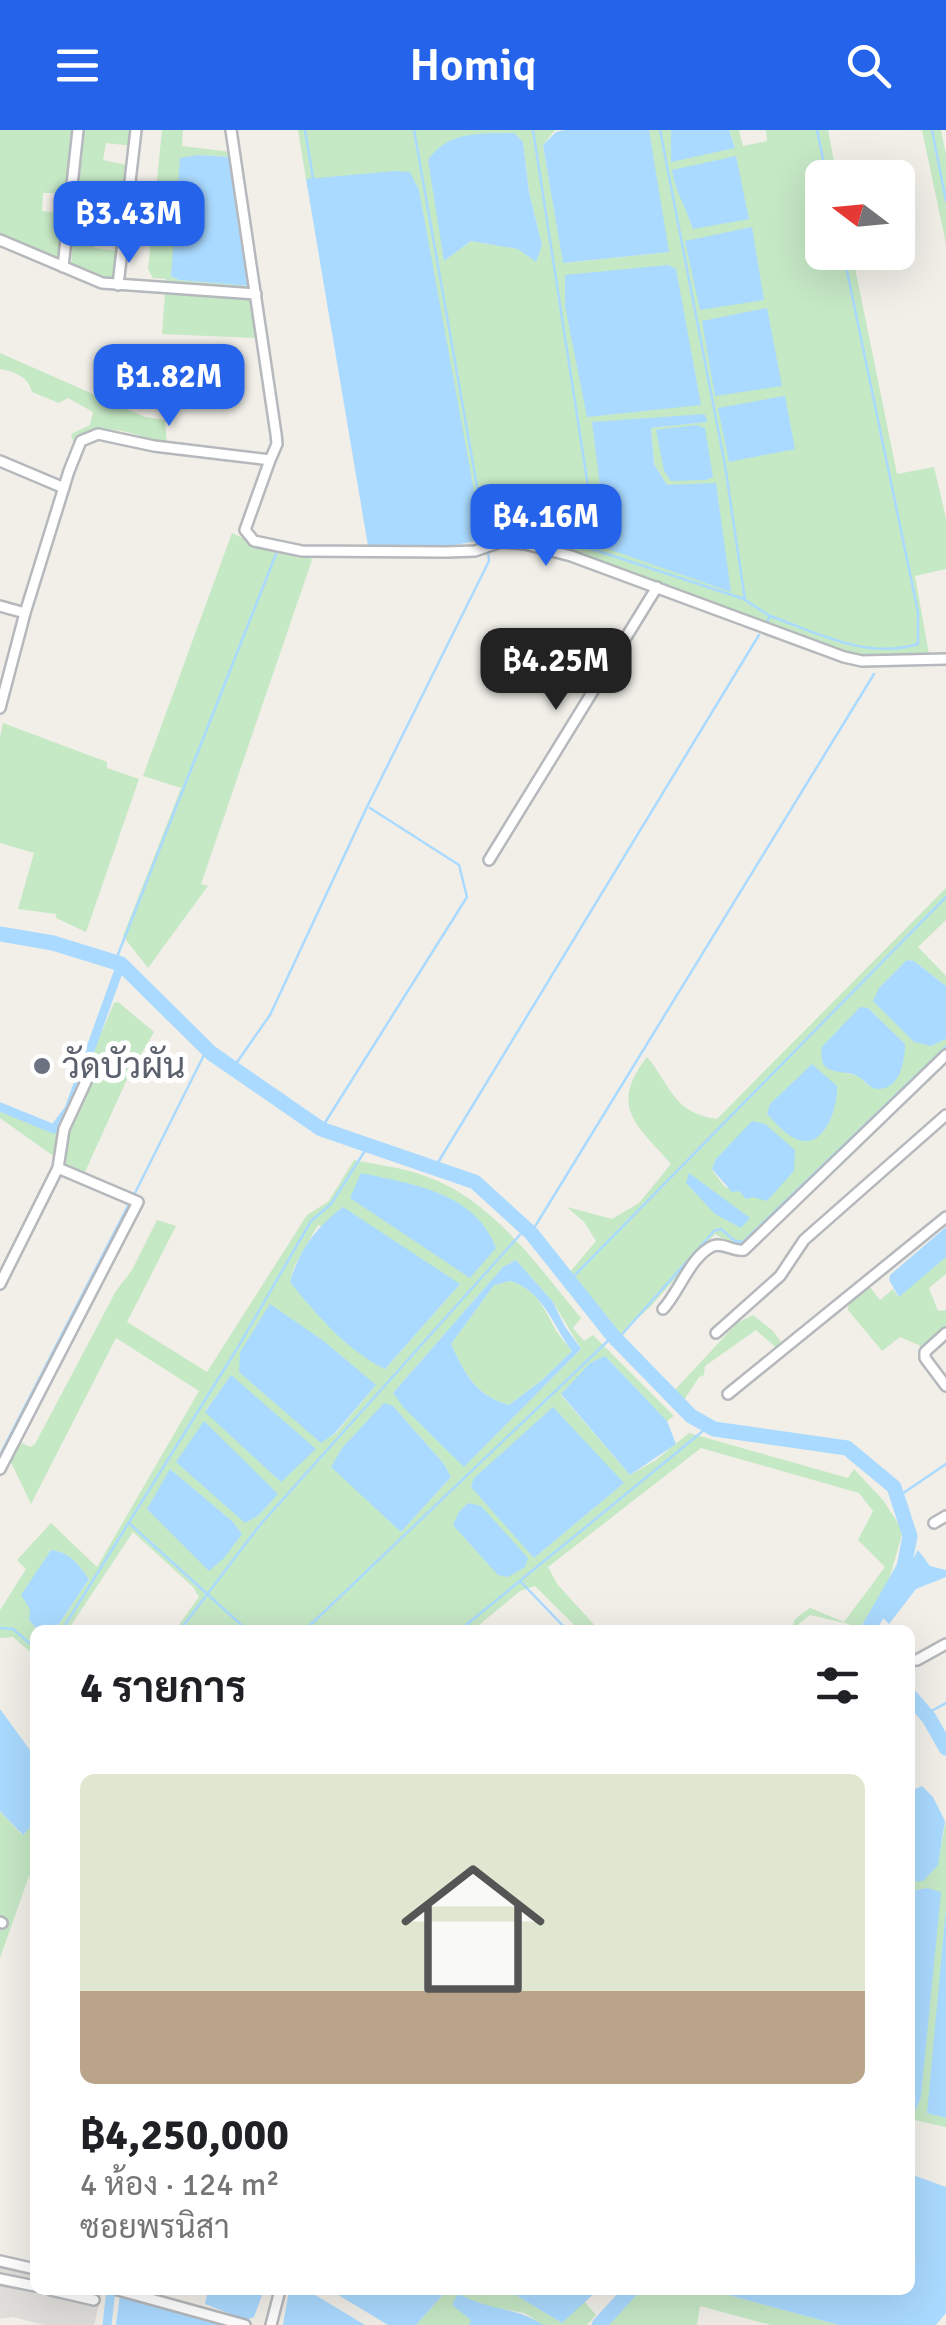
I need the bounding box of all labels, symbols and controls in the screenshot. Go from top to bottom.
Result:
icon: menu [50,38,105,93]
text: Homiq [409,38,537,93]
icon: search [841,38,896,93]
north arrow [805,160,915,270]
map controls [805,160,915,270]
pin: ฿3.43M [48,181,210,266]
text: ฿3.43M [76,194,182,233]
pin: ฿1.82M [88,344,250,429]
text: ฿1.82M [116,357,222,396]
pin: ฿4.16M [465,484,627,569]
text: ฿4.16M [493,497,599,536]
pin: ฿4.25M [475,628,637,713]
text: ฿4.25M [503,641,609,680]
place label: วัดบัวผัน [62,1045,185,1088]
marker: วัดบัวผัน [31,1055,53,1077]
icon: filters [810,1658,865,1713]
text: 4 รายการ [80,1663,246,1714]
icon: home [383,1839,563,2019]
text: ฿4,250,000 [80,2110,289,2161]
text: 4 ห้อง · 124 m² [80,2165,280,2204]
text: ซอยพรนิสา [80,2208,230,2247]

